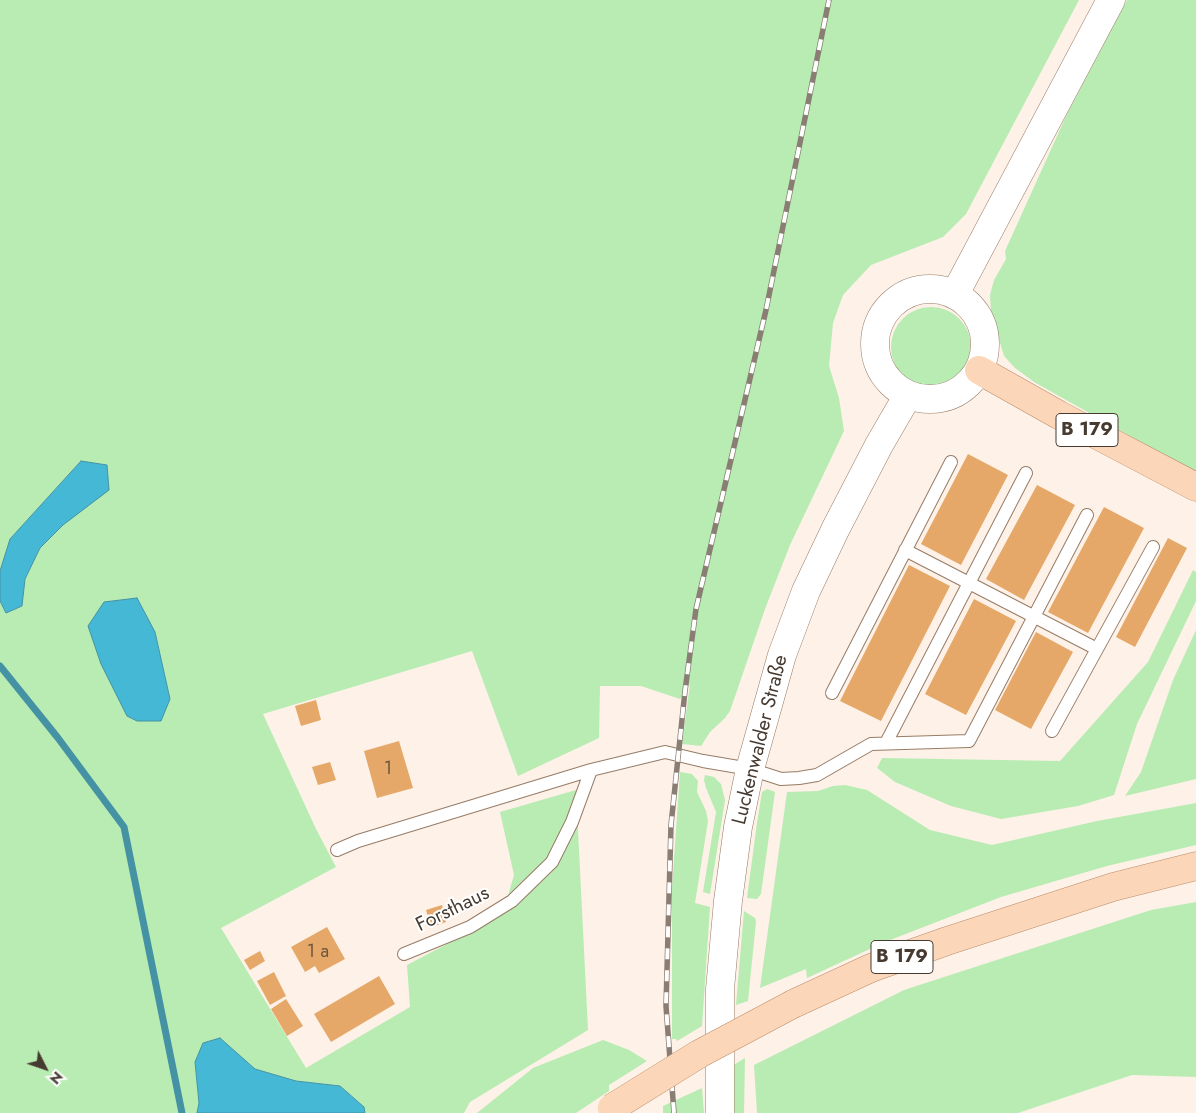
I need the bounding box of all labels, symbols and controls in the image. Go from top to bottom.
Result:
road number: B 179 [1056,414,1118,446]
street label: Luckenwalder Straße [728,653,794,827]
house number: 1 [384,759,392,781]
street label: Forsthaus [412,882,494,938]
road number: B 179 [871,940,933,974]
house number: 1 a [307,942,329,964]
north arrow [20,1043,70,1093]
text: N [45,1067,68,1089]

